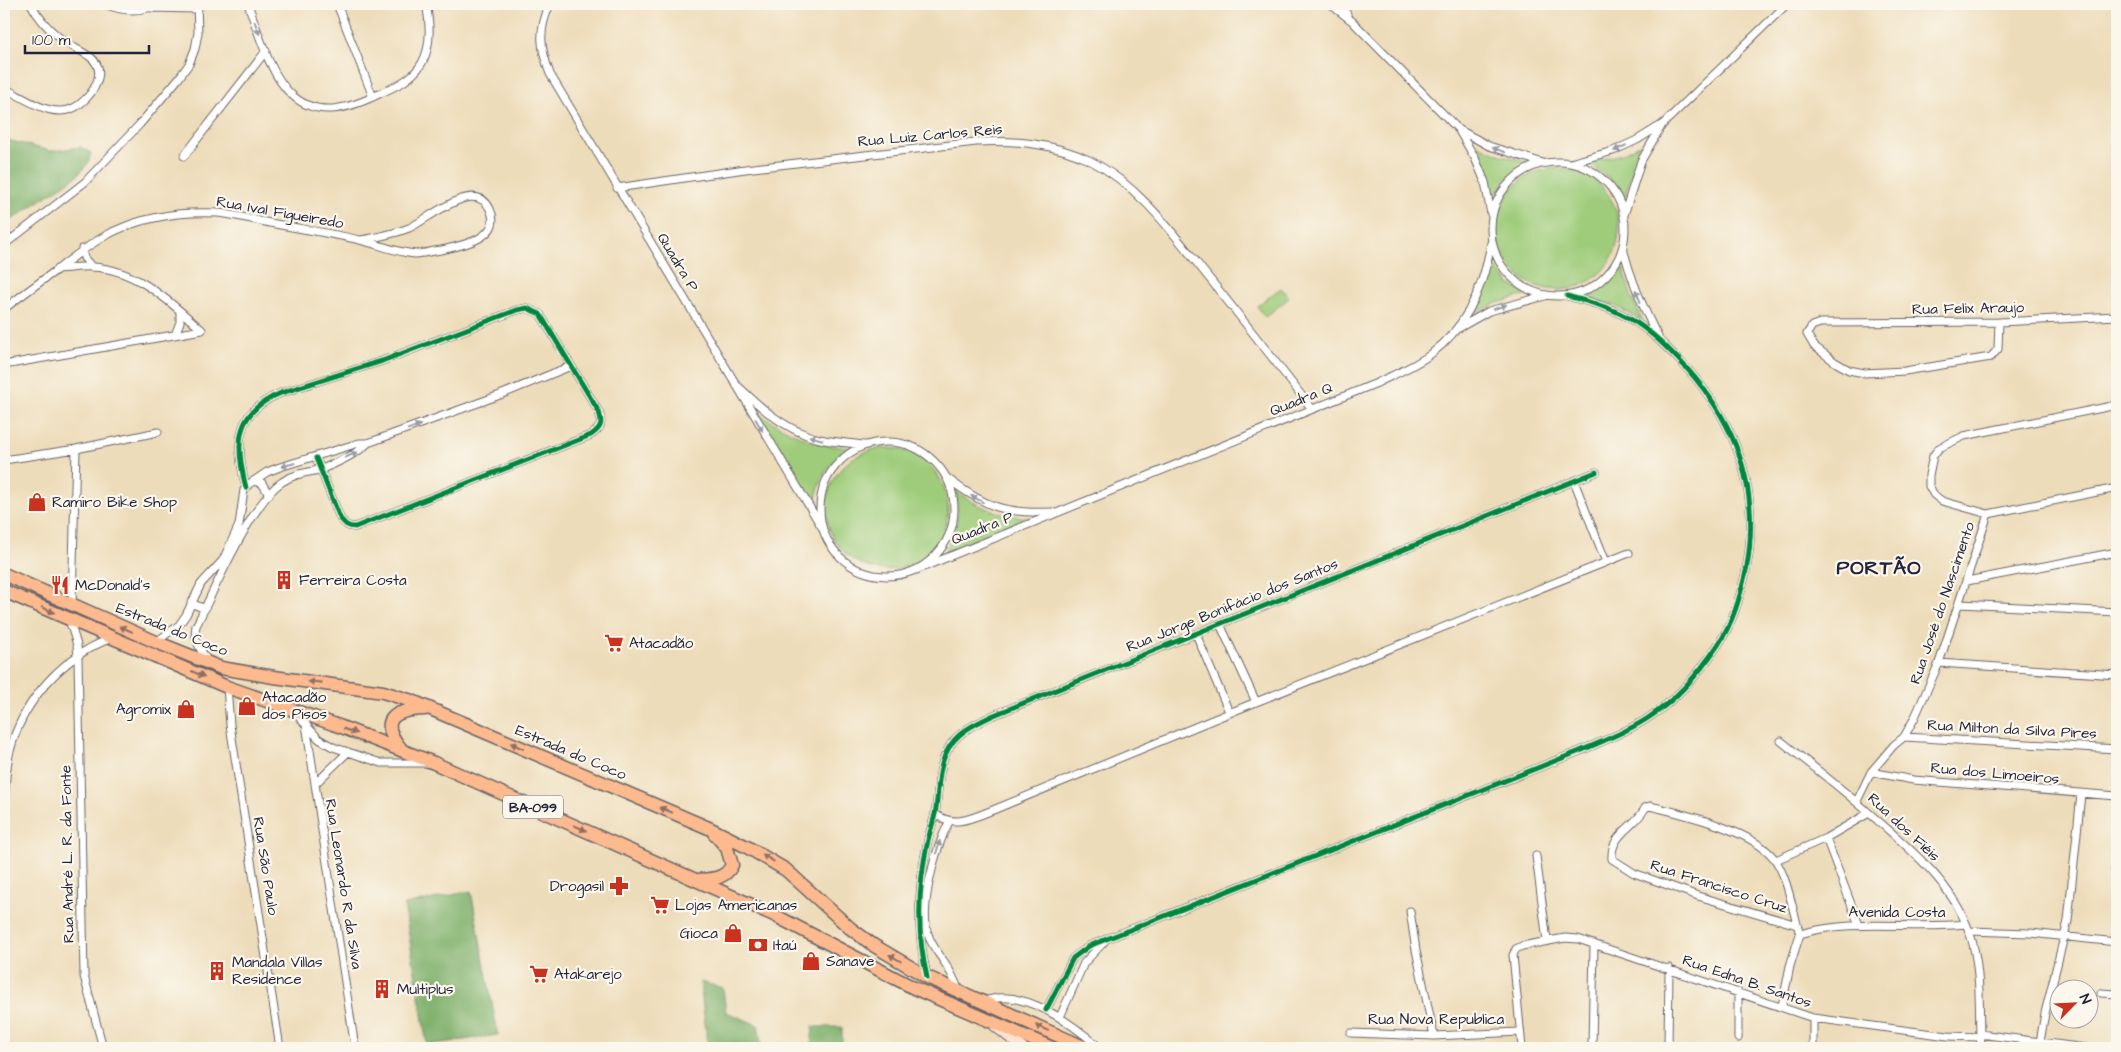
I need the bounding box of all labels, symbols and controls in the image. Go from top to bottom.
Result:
one-way arrow [254,20,261,35]
scale bar [25,22,149,54]
text: 100 m [32,30,71,51]
street label: Rua Luiz Carlos Reis [857,119,1004,152]
one-way arrow [1613,144,1627,152]
one-way arrow [1491,146,1506,154]
street label: Rua Ival Figueiredo [214,191,346,235]
street label: Quadra P [652,229,704,296]
one-way arrow [1633,289,1641,303]
street label: Rua Felix Araujo [1912,297,2025,320]
one-way arrow [1493,303,1508,311]
street label: Quadra Q [1267,377,1336,422]
one-way arrow [754,418,763,431]
one-way arrow [407,422,422,430]
one-way arrow [809,433,824,441]
one-way arrow [344,451,358,459]
one-way arrow [280,462,295,470]
shop icon: Ramiro Bike Shop [26,491,48,513]
place label: Ramiro Bike Shop [52,492,177,513]
one-way arrow [969,495,984,503]
street label: Quadra P [948,506,1017,550]
street label: Rua José do Nascimento [1905,519,1980,687]
street label: Rua Jorge Bonifácio dos Santos [1123,553,1342,659]
district label: PORTÃO [1836,554,1922,582]
building icon: Ferreira Costa [273,569,295,591]
place label: Ferreira Costa [299,570,407,591]
restaurant icon: McDonald's [49,574,71,596]
place label: McDonald's [75,575,151,596]
street label: Estrada do Coco [113,597,231,662]
one-way arrow [41,607,55,615]
one-way arrow [119,625,133,633]
supermarket icon: Atacadão [603,632,625,654]
place label: Atacadão [629,633,694,654]
one-way arrow [191,671,205,679]
one-way arrow [307,678,323,686]
place label: Atacadão dos Pisos [262,687,327,725]
shop icon: Atacadão dos Pisos [236,695,258,717]
shop icon: Agromix [175,698,197,720]
place label: Agromix [116,699,172,721]
street label: Rua Milton da Silva Pires [1927,715,2098,744]
street label: Estrada do Coco [512,720,630,786]
one-way arrow [343,727,358,735]
one-way arrow [509,742,524,751]
street label: Rua dos Limoeiros [1930,757,2061,790]
street label: Rua André L. R. da Fonte [55,765,80,943]
street label: Rua dos Fiéis [1863,788,1945,867]
road number: BA-099 [503,796,563,819]
street label: Rua Leonardo R da Silva [320,797,367,971]
one-way arrow [659,805,673,813]
street label: Rua São Paulo [247,815,284,917]
one-way arrow [573,824,587,832]
one-way arrow [934,840,942,855]
one-way arrow [761,854,775,863]
street label: Rua Francisco Cruz [1648,854,1791,919]
pharmacy icon: Drogasil [608,875,630,897]
place label: Drogasil [550,876,604,898]
supermarket icon: Lojas Americanas [649,894,671,916]
place label: Lojas Americanas [675,895,798,916]
street label: Avenida Costa [1849,902,1946,923]
shop icon: Gioca [722,922,744,944]
place label: Gioca [680,923,718,944]
bank icon: Itaú [747,934,769,956]
place label: Itaú [773,935,797,956]
shop icon: Sanave [800,950,822,972]
street label: Rua Edna B. Santos [1679,950,1815,1014]
place label: Sanave [826,951,874,972]
place label: Mandala Villas Residence [232,952,323,990]
one-way arrow [889,954,902,963]
building icon: Mandala Villas Residence [206,960,228,982]
supermarket icon: Atakarejo [528,963,550,985]
place label: Atakarejo [554,964,622,985]
building icon: Multiplus [371,978,393,1000]
place label: Multiplus [397,979,454,1000]
north arrow [2048,980,2098,1030]
text: N [2074,991,2096,1007]
street label: Rua Nova Republica [1368,1009,1504,1030]
one-way arrow [1035,1024,1049,1032]

